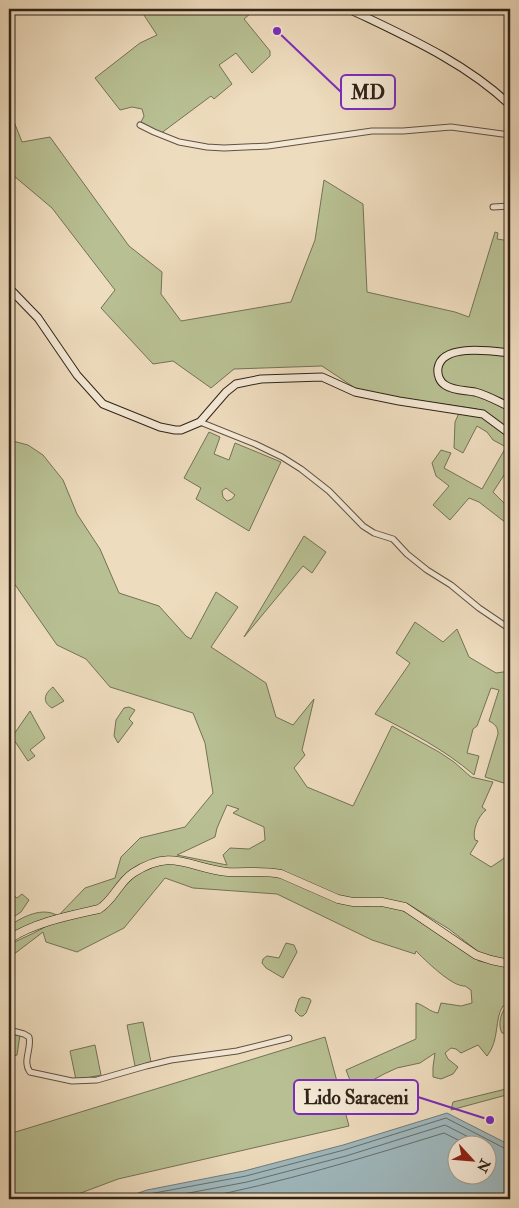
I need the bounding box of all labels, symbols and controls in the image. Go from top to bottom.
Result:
callout: MD [341,75,395,109]
text: MD [350,81,385,105]
callout: Lido Saraceni [294,1080,418,1114]
text: Lido Saraceni [304,1086,408,1110]
north arrow [446,1136,496,1186]
text: N [473,1155,494,1175]

